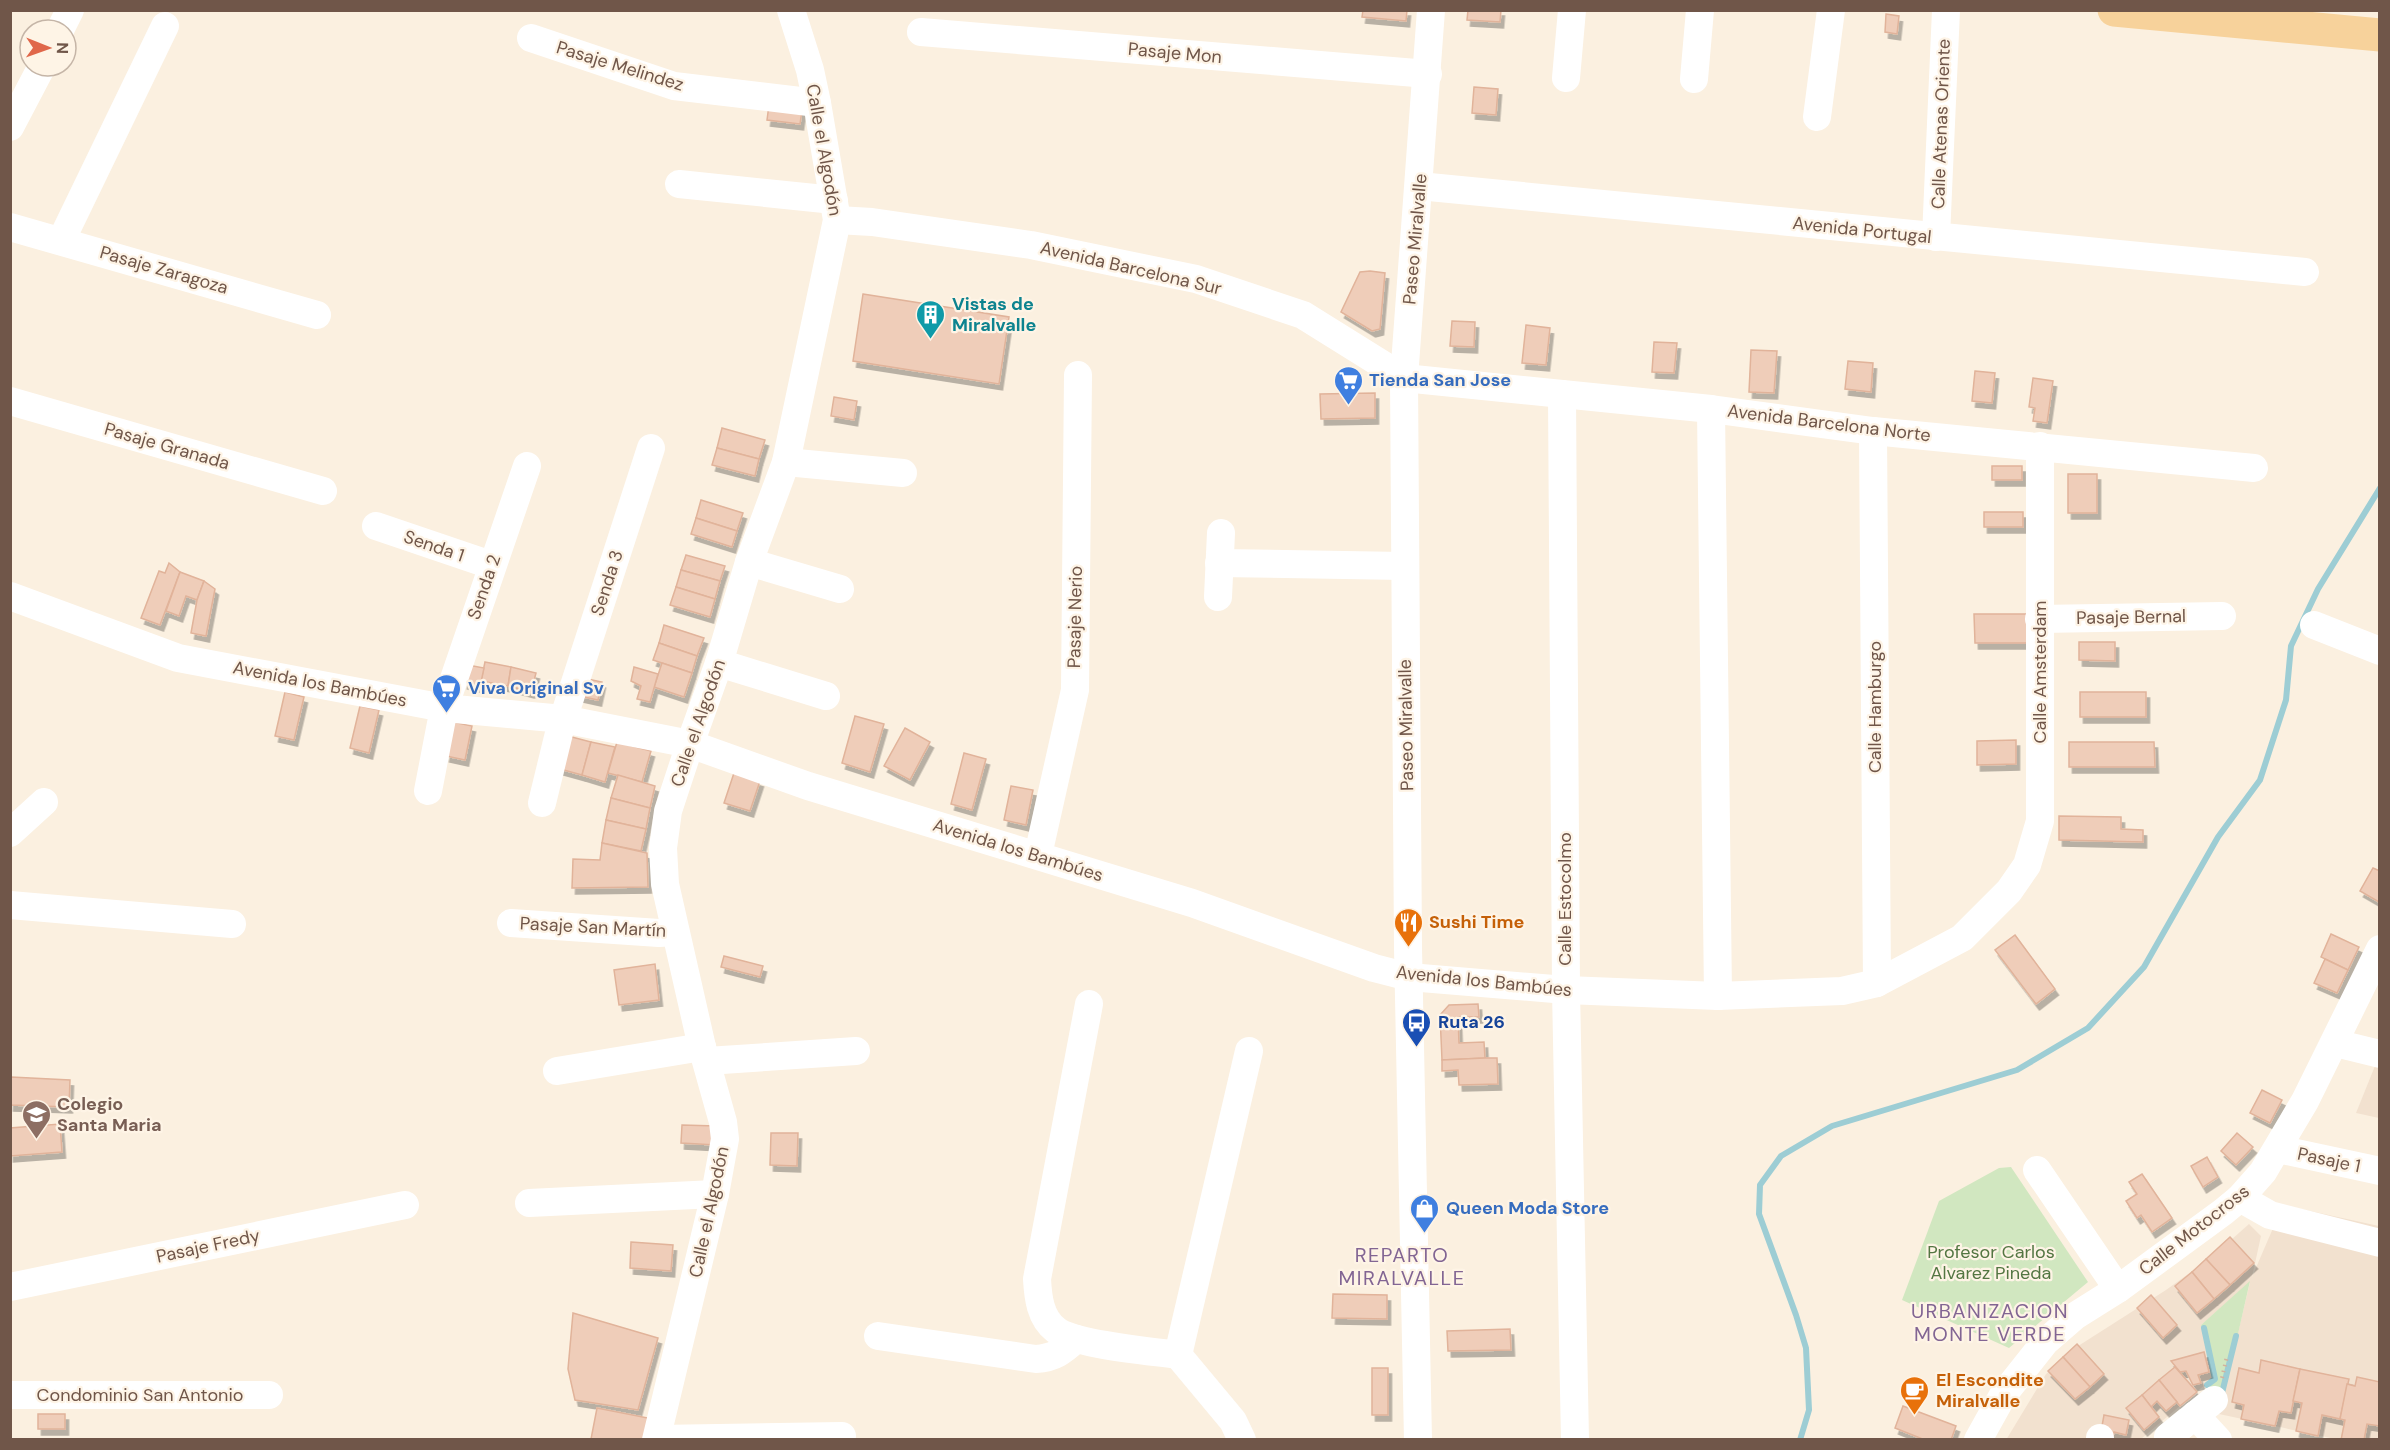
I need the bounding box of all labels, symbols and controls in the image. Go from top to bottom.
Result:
north arrow [18,18,78,78]
street label: Pasaje Melindez [553,35,687,97]
street label: Pasaje Mon [1127,37,1223,69]
street label: Calle Atenas Oriente [1926,38,1956,210]
text: N [52,42,73,54]
street label: Calle el Algodón [801,82,847,218]
street label: Paseo Miralvalle [1397,172,1433,306]
street label: Avenida Portugal [1791,211,1933,249]
street label: Avenida Barcelona Sur [1038,235,1224,301]
street label: Pasaje Zaragoza [97,240,231,300]
place label: Vistas de Miralvalle [952,292,1036,337]
building icon: Vistas de Miralvalle [915,298,947,340]
supermarket icon: Tienda San Jose [1332,364,1364,406]
place label: Tienda San Jose [1369,368,1511,392]
street label: Avenida Barcelona Norte [1726,399,1932,447]
street label: Pasaje Granada [102,417,232,475]
street label: Senda 1 [401,524,467,568]
street label: Senda 3 [585,547,629,619]
street label: Senda 2 [462,551,506,623]
street label: Pasaje Nerio [1062,566,1088,668]
street label: Calle Amsterdam [2028,601,2052,743]
street label: Pasaje Bernal [2076,604,2186,630]
street label: Calle Hamburgo [1863,641,1887,773]
street label: Avenida los Bambúes [231,655,409,713]
street label: Calle el Algodón [665,656,731,790]
street label: Paseo Miralvalle [1393,659,1419,791]
supermarket icon: Viva Original Sv [431,672,463,714]
place label: Viva Original Sv [468,676,604,700]
street label: Avenida los Bambúes [930,813,1106,887]
street label: Calle Estocolmo [1553,832,1577,966]
restaurant icon: Sushi Time [1392,906,1424,948]
place label: Sushi Time [1429,910,1524,934]
street label: Pasaje San Martín [519,911,667,943]
street label: Avenida los Bambúes [1395,960,1573,1002]
bus stop icon: Ruta 26 [1401,1006,1433,1048]
place label: Ruta 26 [1438,1010,1505,1034]
place label: Colegio Santa Maria [57,1092,161,1137]
school or university icon: Colegio Santa Maria [20,1098,52,1140]
street label: Pasaje 1 [2295,1142,2363,1178]
street label: Calle el Algodón [683,1144,735,1280]
street label: Calle Motocross [2134,1179,2254,1281]
shop icon: Queen Moda Store [1409,1192,1441,1234]
place label: Queen Moda Store [1446,1196,1609,1220]
street label: Pasaje Fredy [154,1223,262,1269]
park label: Profesor Carlos Alvarez Pineda [1927,1240,2055,1285]
district label: REPARTO MIRALVALLE [1339,1242,1465,1291]
district label: URBANIZACION MONTE VERDE [1911,1298,2069,1347]
place label: El Escondite Miralvalle [1936,1368,2044,1413]
cafe icon: El Escondite Miralvalle [1899,1374,1931,1416]
street label: Condominio San Antonio [37,1383,243,1407]

